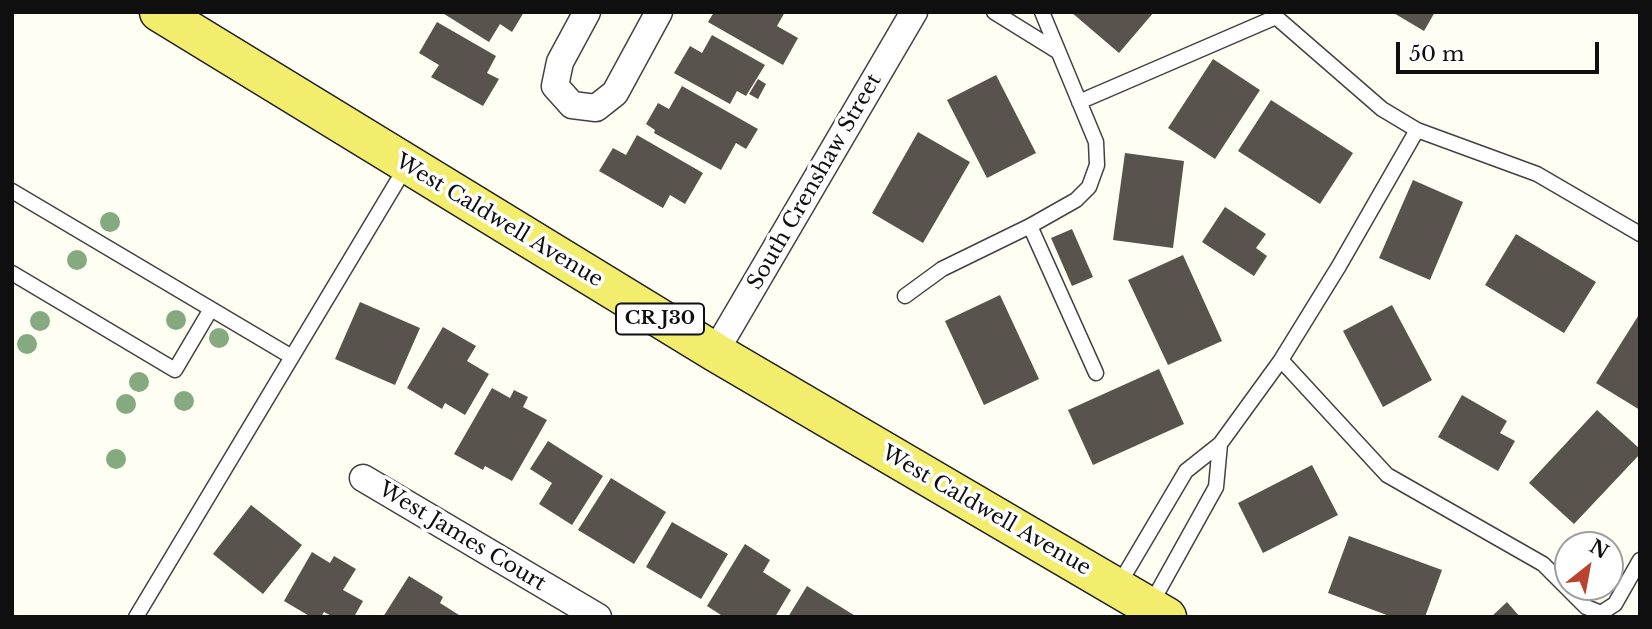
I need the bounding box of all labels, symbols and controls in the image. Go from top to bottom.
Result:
scale bar [1400,28,1603,72]
text: 50 m [1409,41,1464,67]
street label: South Crenshaw Street [743,70,887,294]
street label: West Caldwell Avenue [391,149,607,293]
road number: CR J30 [616,304,704,334]
street label: West Caldwell Avenue [877,441,1095,581]
street label: West James Court [374,477,550,597]
north arrow [1554,531,1624,601]
text: N [1585,535,1613,564]

